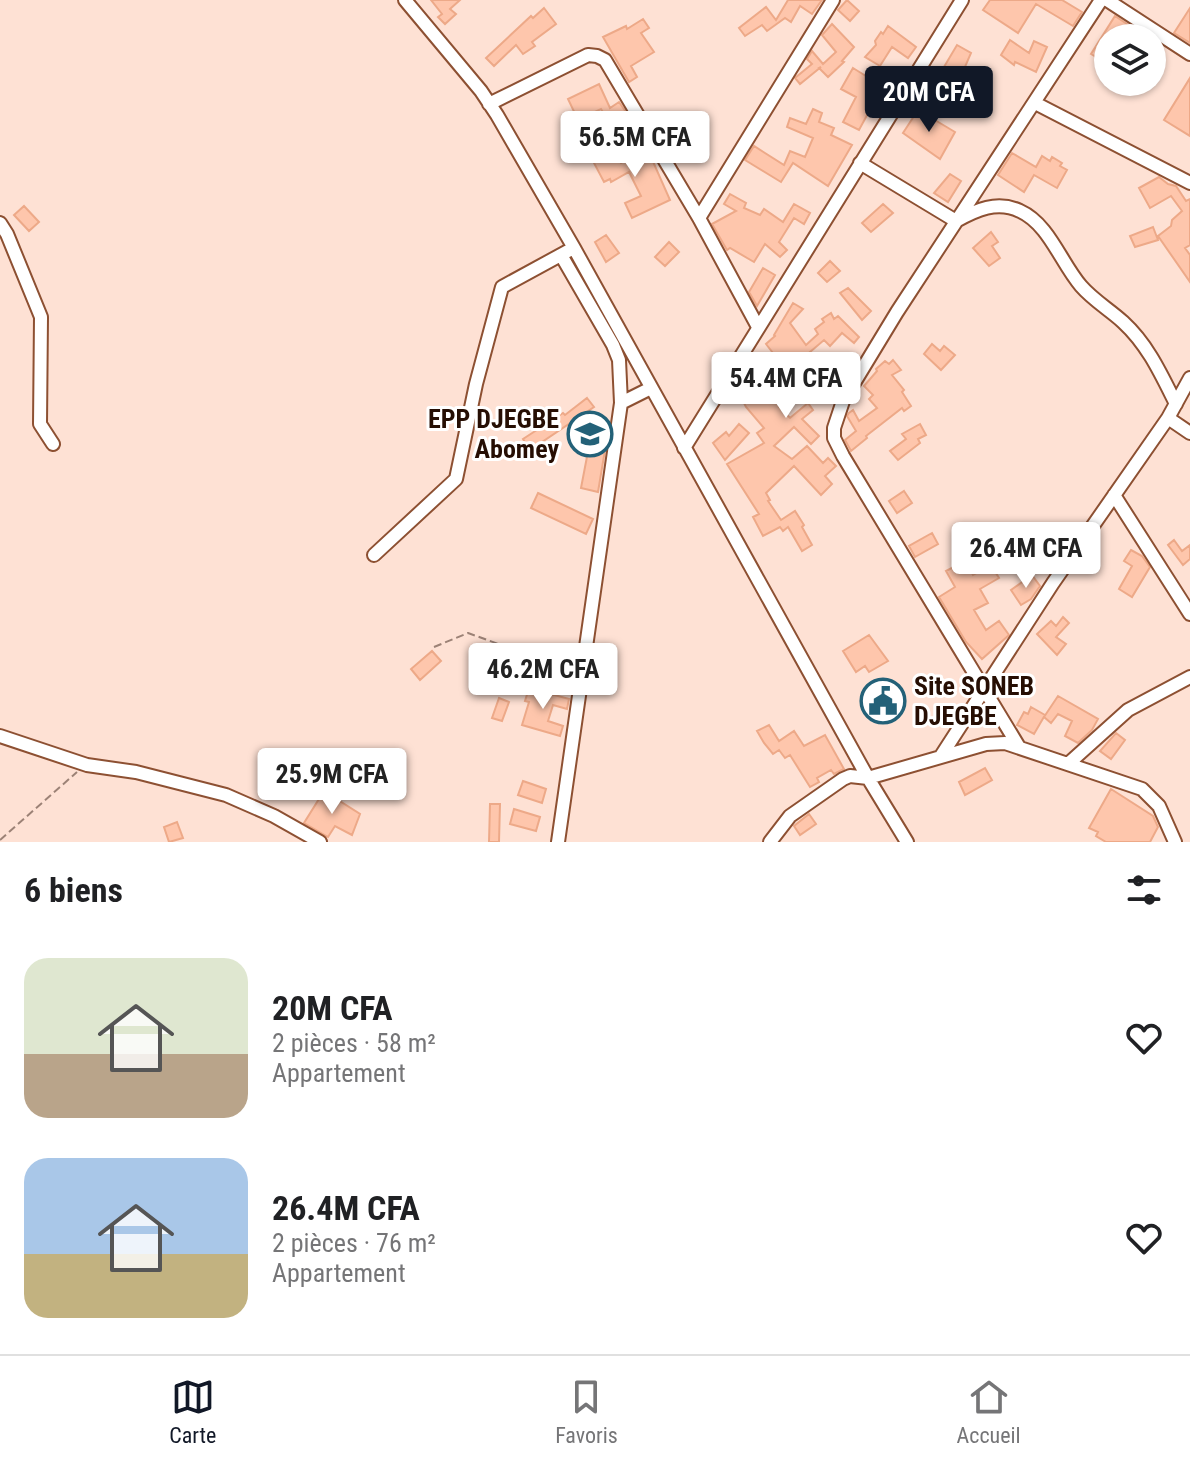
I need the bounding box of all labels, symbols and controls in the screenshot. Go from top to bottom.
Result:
map controls [1094,24,1166,96]
button: layers [1094,24,1166,96]
pin: 20M CFA [855,66,1003,134]
text: 20M CFA [883,77,975,107]
pin: 56.5M CFA [543,111,727,179]
text: 56.5M CFA [579,122,691,152]
pin: 54.4M CFA [694,352,878,420]
text: 54.4M CFA [730,363,842,393]
place label: EPP DJEGBE Abomey [428,404,559,464]
school or university icon: EPP DJEGBE Abomey [566,410,614,458]
pin: 26.4M CFA [934,522,1118,590]
text: 26.4M CFA [970,533,1082,563]
pin: 46.2M CFA [451,643,635,711]
text: 46.2M CFA [487,654,599,684]
place label: Site SONEB DJEGBE [914,671,1034,731]
public building icon: Site SONEB DJEGBE [859,677,907,725]
pin: 25.9M CFA [240,748,424,816]
text: 25.9M CFA [276,759,388,789]
icon: filters [1122,868,1166,912]
text: 6 biens [24,870,123,910]
text: 20M CFA [272,988,393,1028]
icon: home [88,990,184,1086]
icon: heart [1122,1016,1166,1060]
text: 2 pièces · 58 m² [272,1028,436,1058]
text: Appartement [272,1058,406,1088]
text: 26.4M CFA [272,1188,420,1228]
icon: home [88,1190,184,1286]
icon: heart [1122,1216,1166,1260]
text: 2 pièces · 76 m² [272,1228,436,1258]
text: Appartement [272,1258,406,1288]
tab: Carte [169,1375,216,1448]
tab: Favoris [555,1375,618,1448]
tab: Accueil [957,1375,1021,1448]

